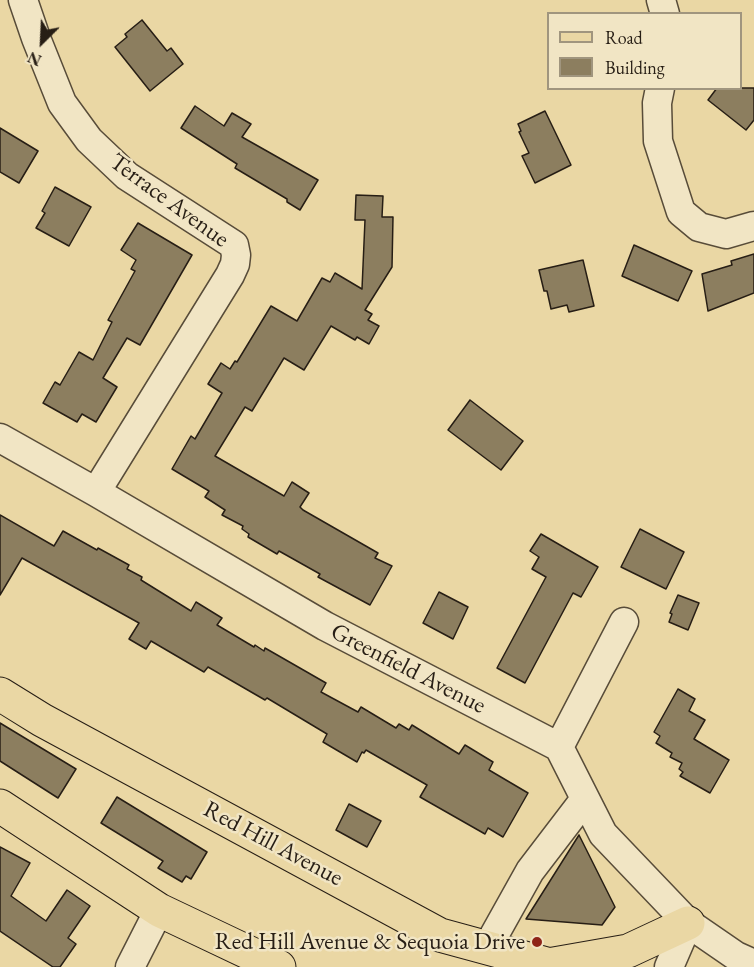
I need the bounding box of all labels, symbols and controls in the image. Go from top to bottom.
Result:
north arrow [12,12,72,72]
legend [547,12,742,90]
text: Road [605,26,643,49]
text: N [24,47,45,71]
text: Building [605,56,665,79]
street label: Terrace Avenue [104,148,234,254]
street label: Greenfield Avenue [326,618,490,720]
street label: Red Hill Avenue [198,795,348,893]
place label: Red Hill Avenue & Sequoia Drive [215,928,525,956]
marker: Red Hill Avenue & Sequoia Drive [530,935,544,949]

